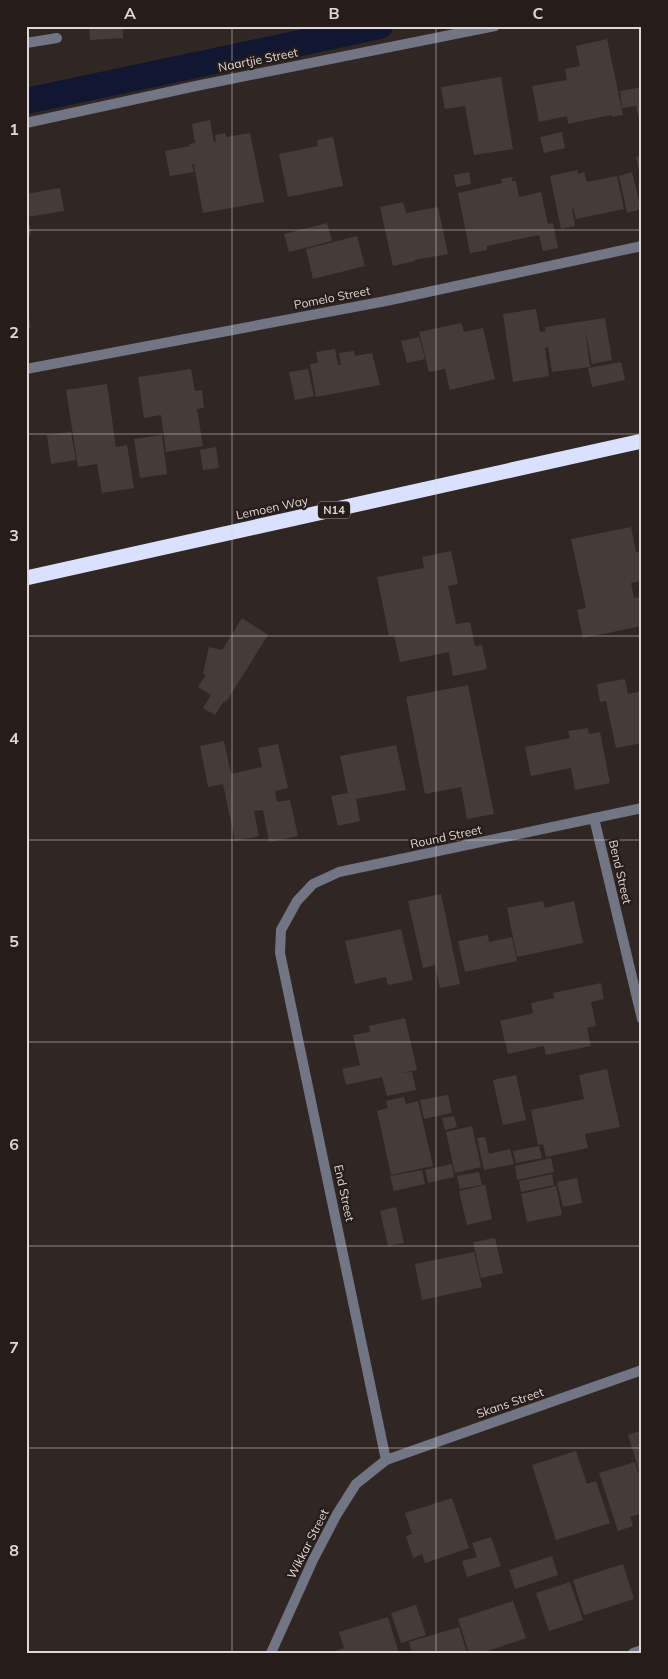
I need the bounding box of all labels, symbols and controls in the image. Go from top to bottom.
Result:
text: A [124,3,136,23]
text: B [328,3,340,23]
text: C [533,3,544,23]
street label: Naartjie Street [217,44,299,75]
text: 1 [9,119,19,139]
street label: Pomelo Street [292,283,371,312]
text: 2 [9,322,19,342]
street label: Lemoen Way [235,492,310,522]
road number: N14 [318,502,350,518]
text: 3 [9,525,19,545]
text: 4 [9,728,19,748]
street label: Round Street [409,822,483,851]
street label: Bend Street [606,838,635,905]
text: 5 [9,931,19,951]
text: 6 [9,1134,19,1154]
street label: End Street [331,1163,358,1223]
text: 7 [9,1337,19,1357]
street label: Skans Street [474,1384,545,1421]
street label: Wikkar Street [284,1506,332,1581]
text: 8 [9,1540,19,1560]

